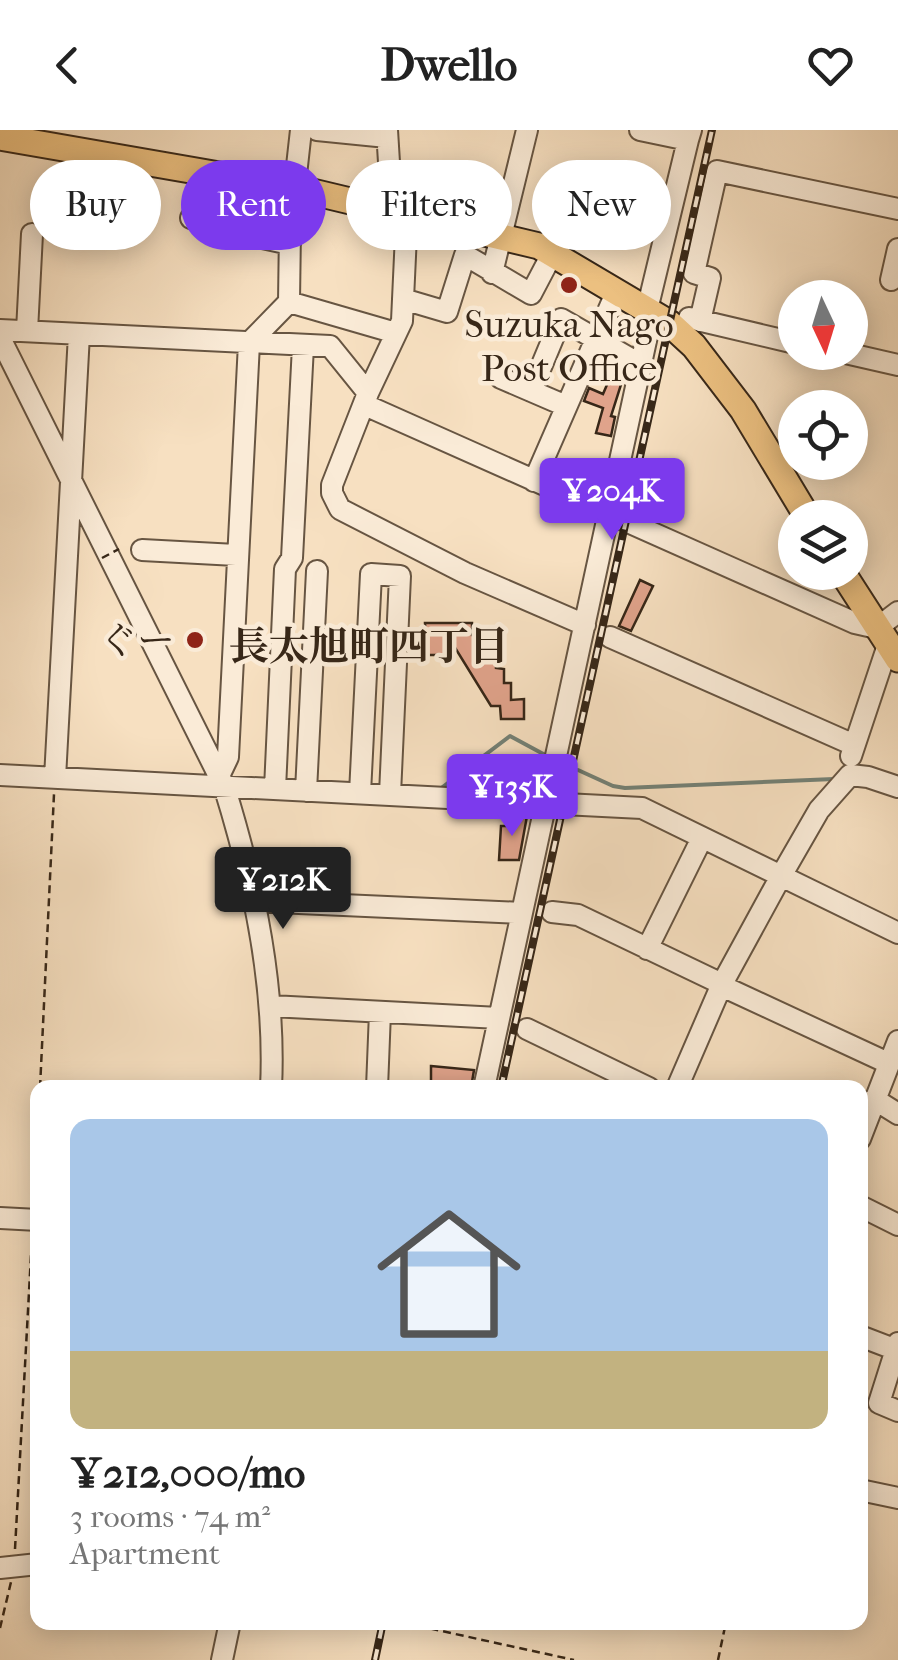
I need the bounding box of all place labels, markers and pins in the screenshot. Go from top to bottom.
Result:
marker: Suzuka Nago Post Office [558,274,580,296]
place label: Suzuka Nago Post Office [464,302,674,391]
pin: ¥204K [542,458,682,543]
place label: ぐー [99,618,175,663]
marker: ぐー [184,629,206,651]
pin: ¥135K [442,754,582,839]
pin: ¥212K [213,847,353,932]

